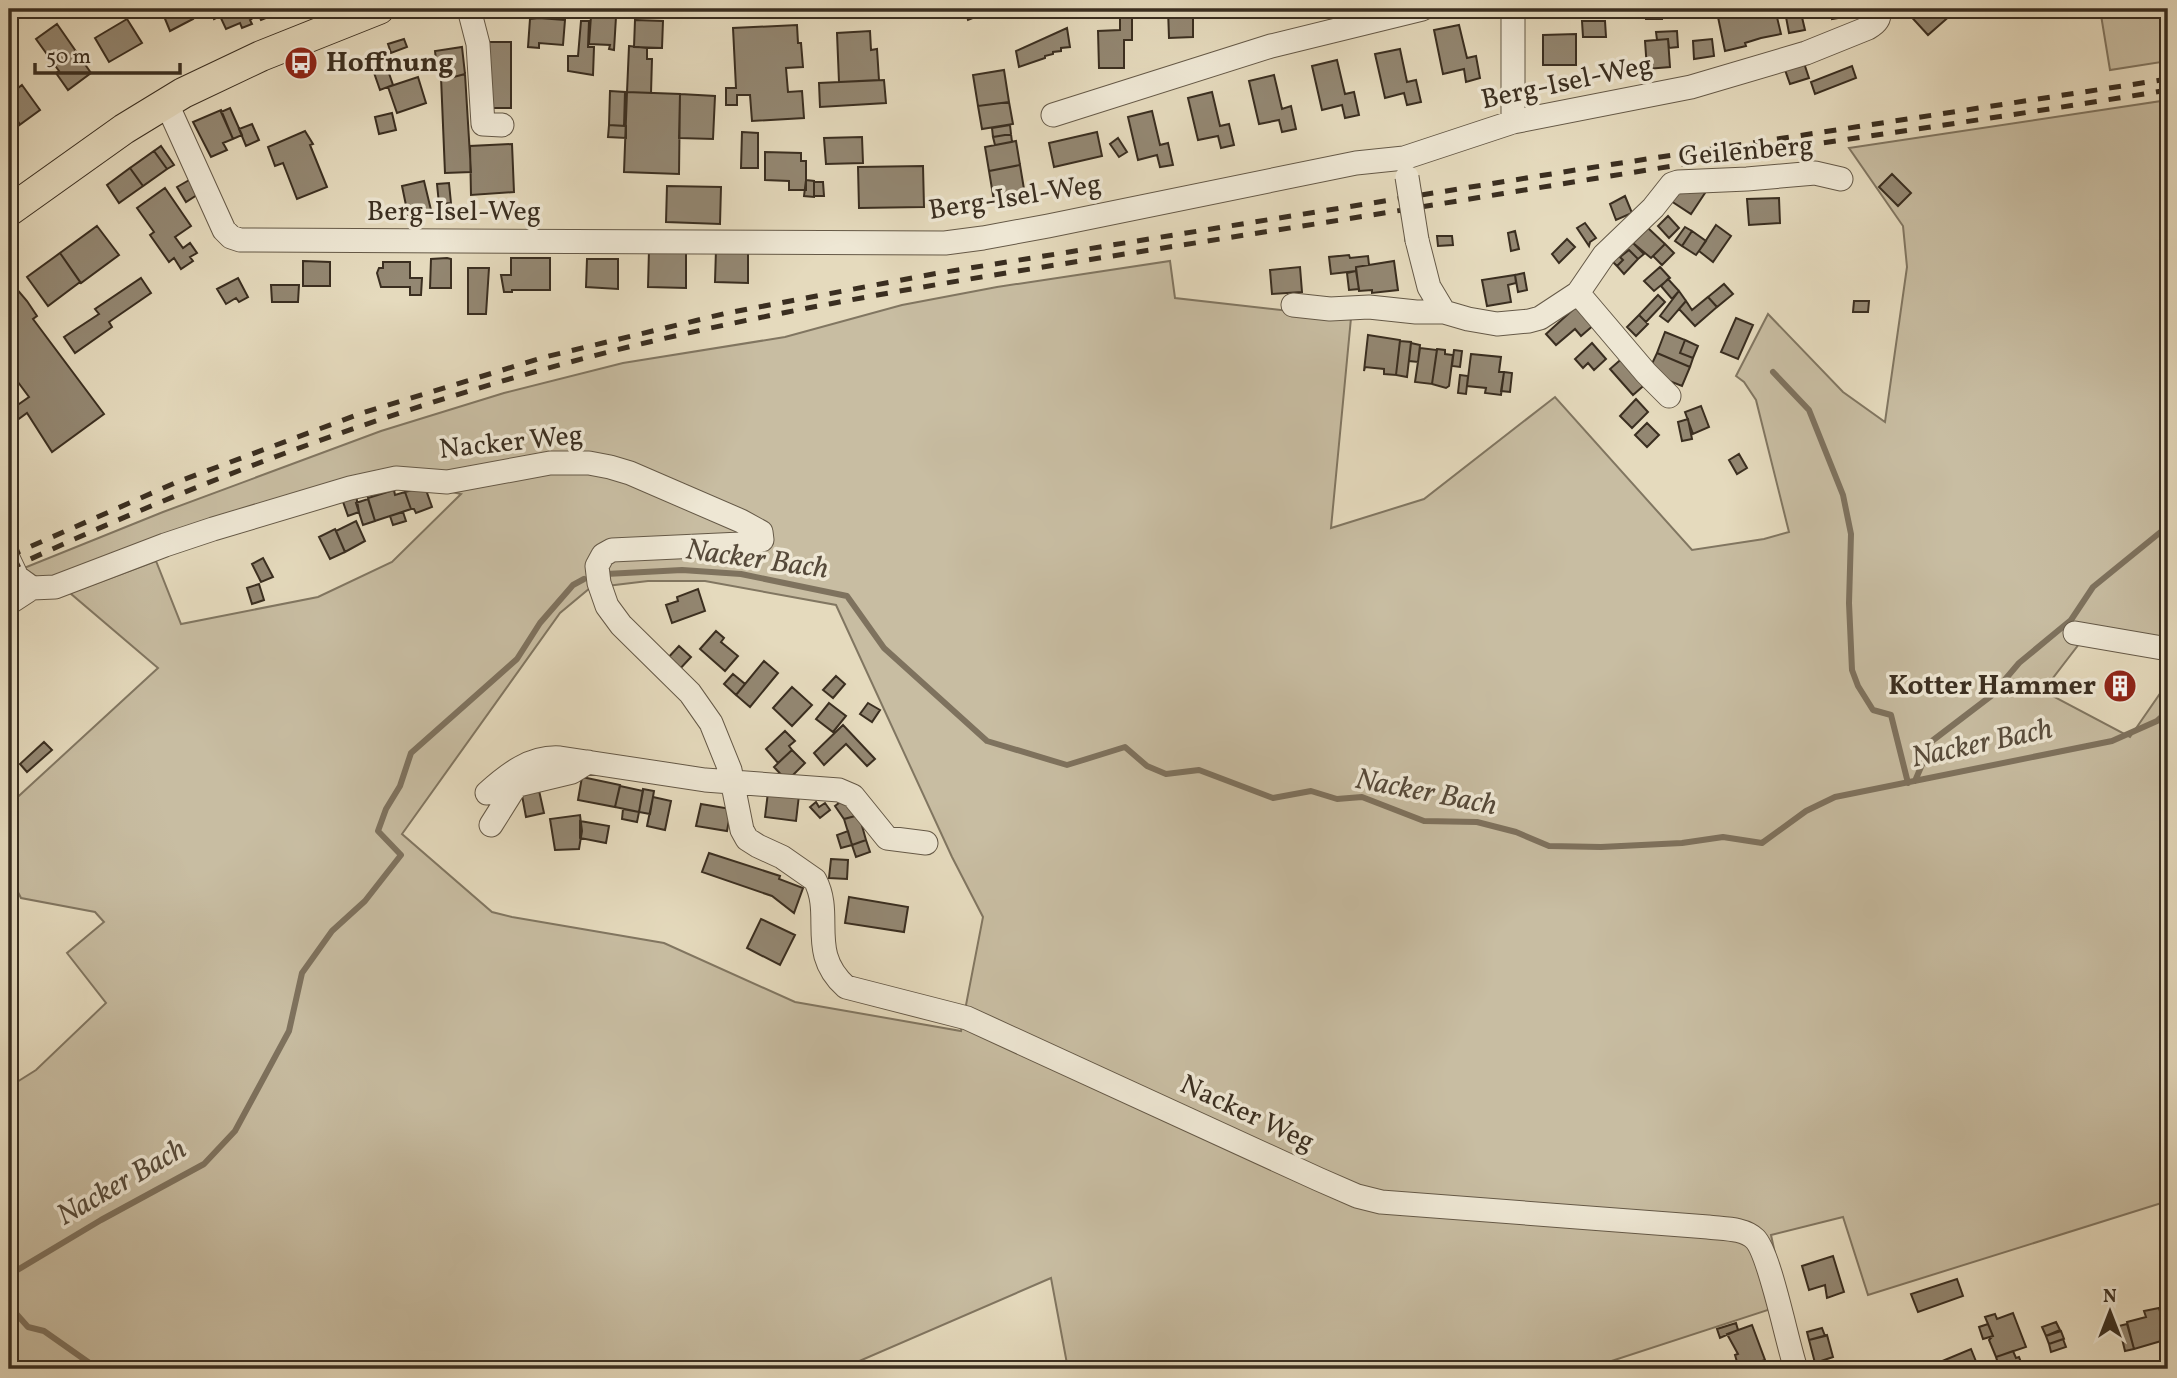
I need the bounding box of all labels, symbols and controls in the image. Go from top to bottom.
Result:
scale bar [35,32,180,76]
text: 50 m [46,43,91,72]
bus stop icon: Hoffnung [282,44,320,82]
place label: Hoffnung [326,44,454,83]
street label: Berg-Isel-Weg [1478,46,1656,120]
street label: Geilenberg [1677,127,1815,177]
street label: Berg-Isel-Weg [926,165,1104,231]
street label: Berg-Isel-Weg [367,193,541,232]
street label: Nacker Weg [437,416,585,470]
water label: Nacker Bach [683,529,831,591]
place label: Kotter Hammer [1888,667,2096,706]
building icon: Kotter Hammer [2101,667,2139,705]
water label: Nacker Bach [1907,709,2057,779]
water label: Nacker Bach [1351,759,1501,827]
street label: Nacker Weg [1173,1066,1321,1162]
water label: Nacker Bach [49,1129,195,1237]
north arrow [2076,1276,2146,1346]
text: N [2103,1284,2117,1310]

